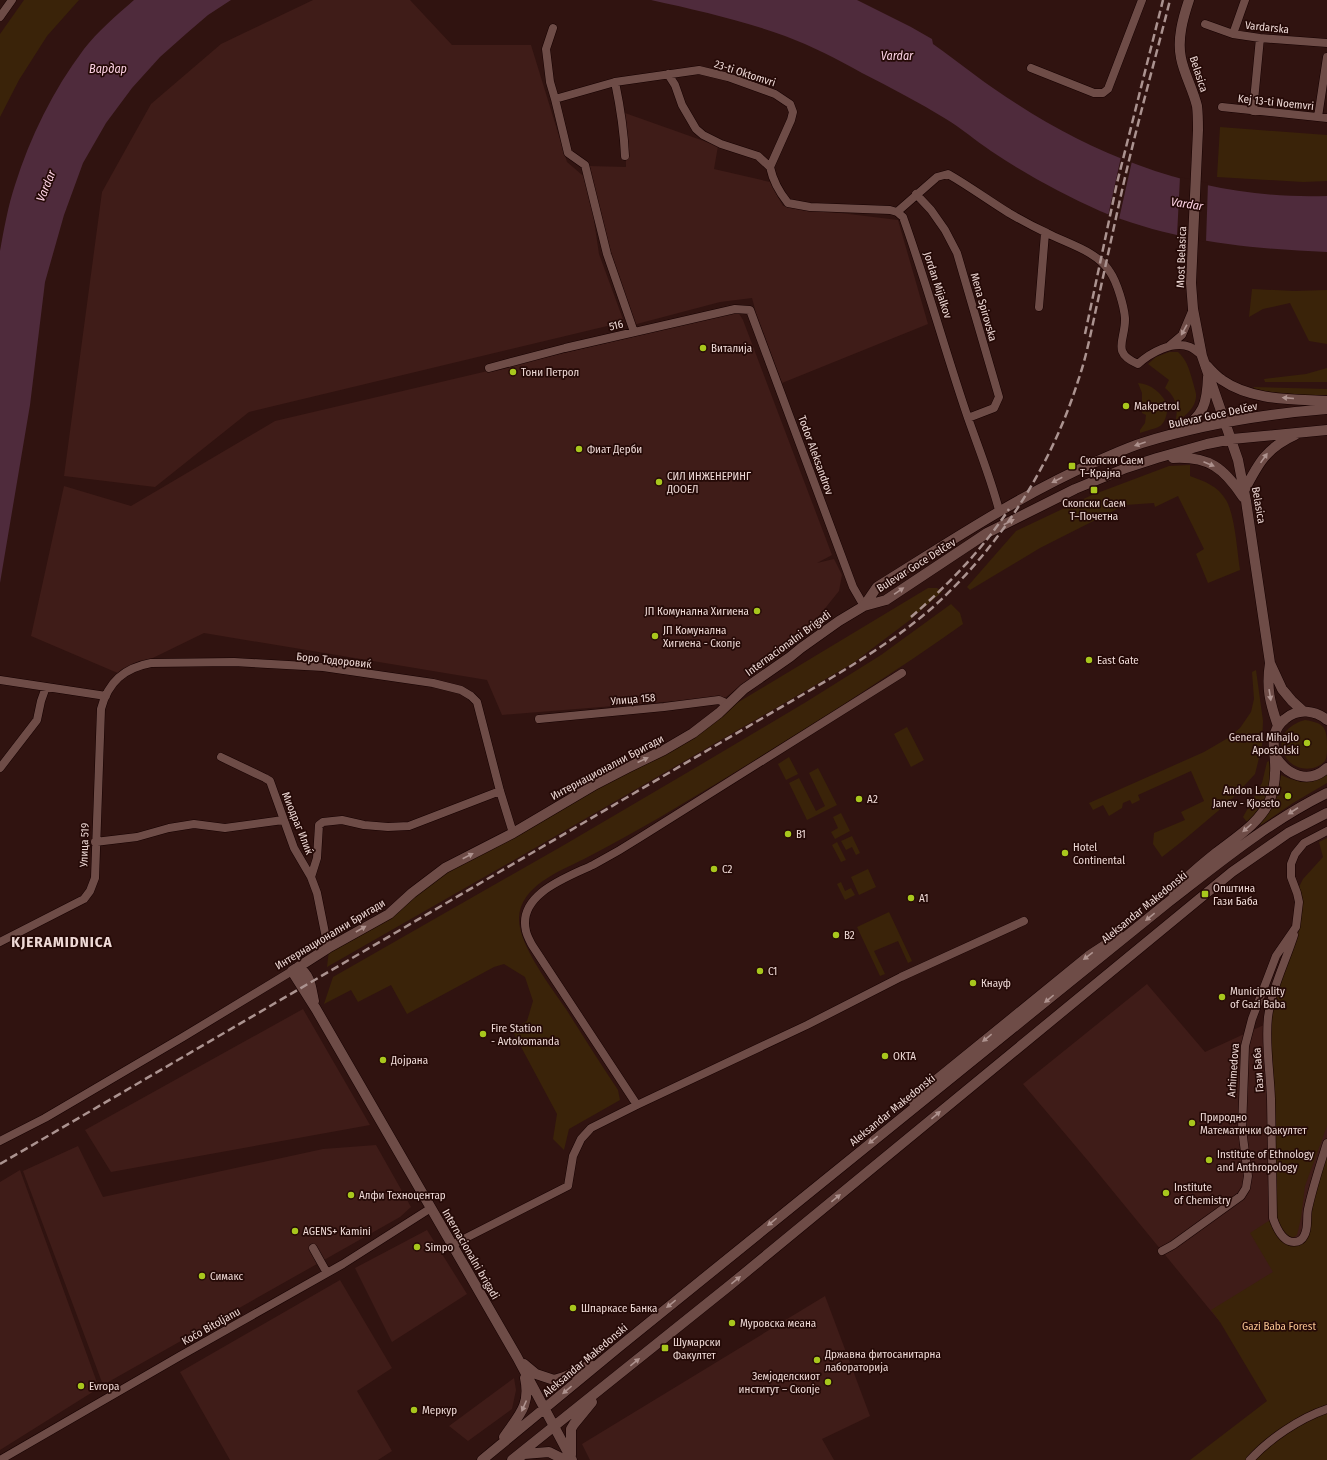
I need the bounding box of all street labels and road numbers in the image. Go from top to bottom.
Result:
street label: Vardarska [1244,19,1290,36]
street label: Belasica [1187,55,1210,94]
street label: 23-ti Oktomvri [712,57,777,90]
street label: Kej 13-ti Noemvri [1237,92,1315,113]
street label: Most Belasica [1174,226,1189,288]
street label: Jordan Mijalkov [921,250,954,320]
street label: Mena Spirovska [968,272,999,343]
street label: 516 [608,317,625,333]
street label: Bulevar Goce Delčev [1167,400,1259,431]
street label: Todor Aleksandrov [795,414,836,497]
street label: Belasica [1249,486,1268,524]
street label: Bulevar Goce Delčev [874,536,958,595]
street label: Internacionalni Brigadi [743,608,834,679]
street label: Боро Тодоровиќ [296,650,373,671]
street label: Улица 158 [609,691,657,708]
street label: Интернационални Бригади [548,732,666,803]
street label: Миодраг Илиќ [279,790,316,857]
street label: Улица 519 [77,823,92,868]
street label: Aleksandar Makedonski [1099,869,1190,946]
street label: Интернационални Бригади [273,896,388,973]
street label: Arhimedova [1225,1043,1242,1097]
street label: Гази Баба [1250,1047,1267,1093]
street label: Aleksandar Makedonski [847,1072,938,1149]
street label: Internacionalni brigadi [439,1207,502,1302]
street label: Kočo Bitoljanu [180,1305,243,1348]
street label: Aleksandar Makedonski [540,1321,630,1400]

